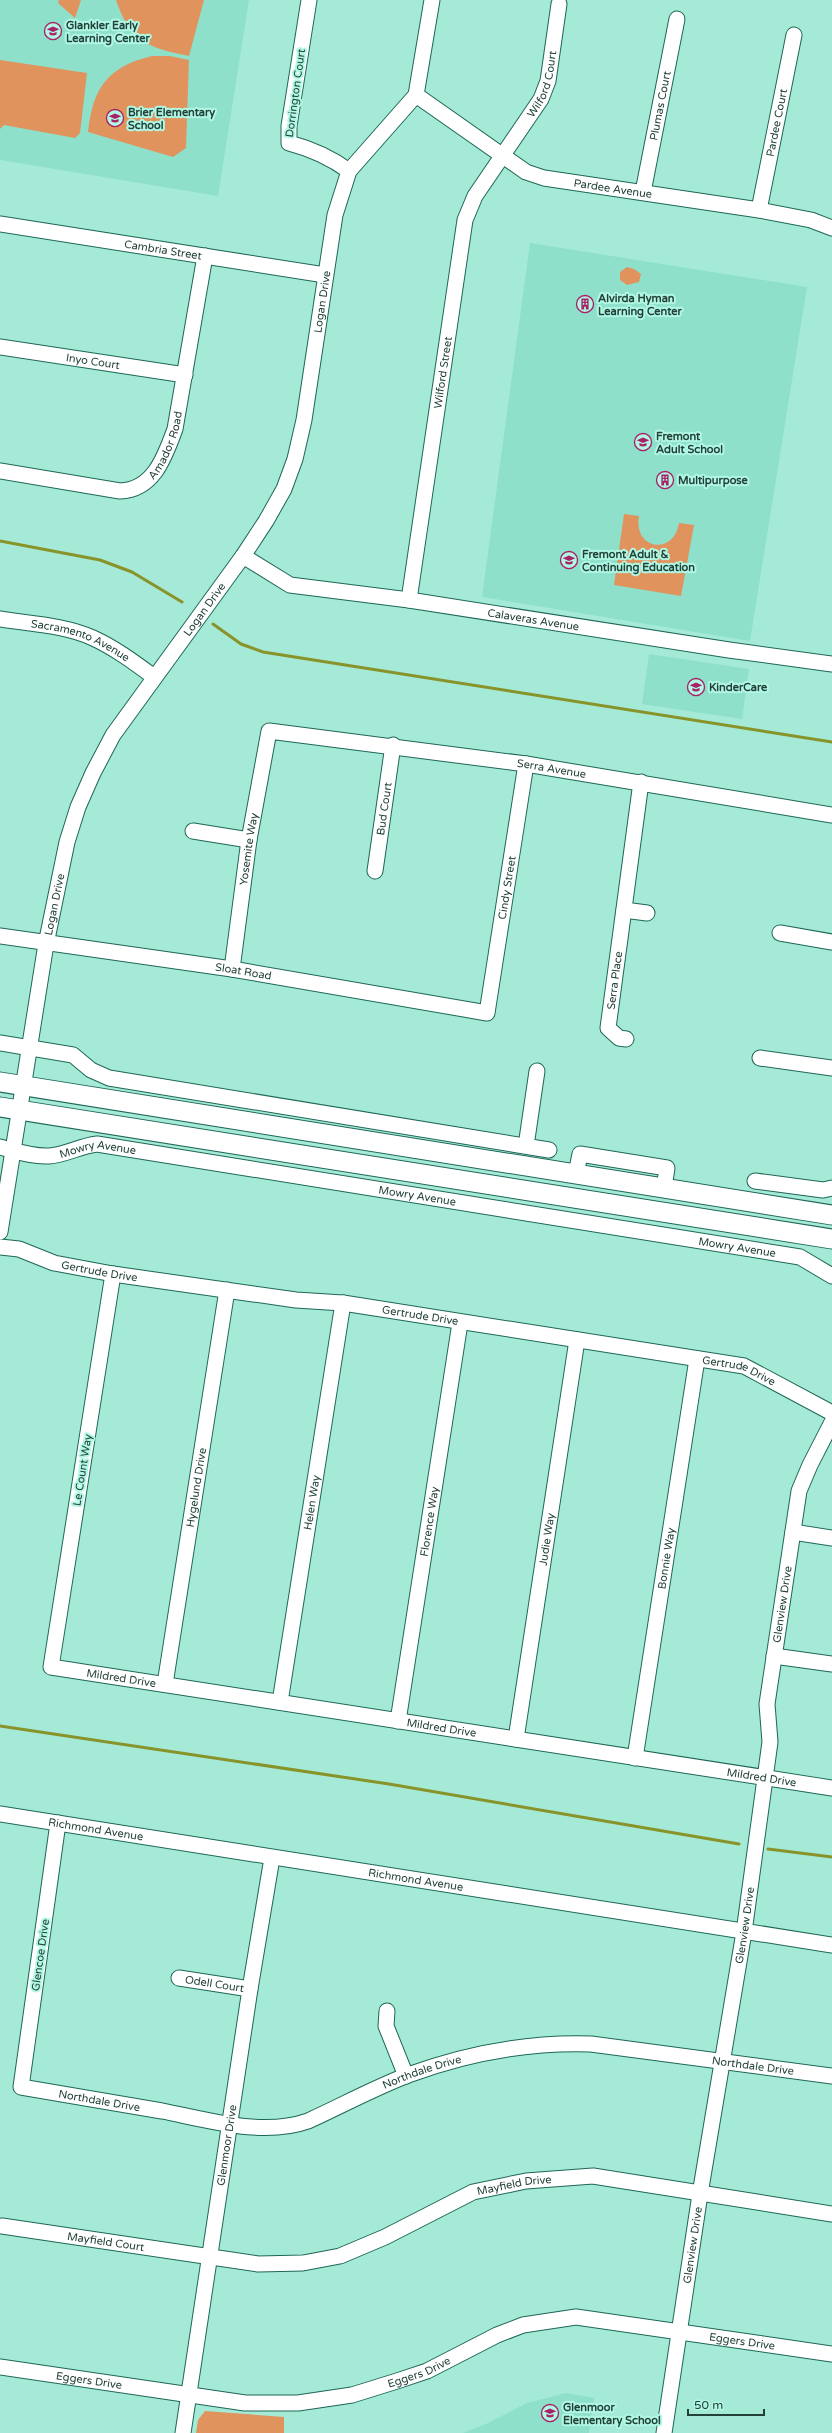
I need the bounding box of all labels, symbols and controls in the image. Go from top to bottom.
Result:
place label: Glankler Early Learning Center [66,19,151,46]
school or university icon: Glankler Early Learning Center [43,21,63,41]
street label: Dorrington Court [283,48,308,138]
street label: Wilford Court [524,50,559,120]
street label: Plumas Court [647,70,674,142]
street label: Pardee Court [764,88,790,158]
place label: Brier Elementary School [128,106,215,132]
school or university icon: Brier Elementary School [105,108,125,128]
street label: Pardee Avenue [573,177,653,201]
street label: Cambria Street [123,238,203,263]
street label: Logan Drive [311,270,334,334]
place label: Alvirda Hyman Learning Center [598,292,683,319]
building icon: Alvirda Hyman Learning Center [575,294,595,314]
street label: Wilford Street [431,336,455,409]
street label: Inyo Court [65,351,121,372]
street label: Amador Road [146,410,185,482]
place label: Fremont Adult School [656,430,723,456]
school or university icon: Fremont Adult School [633,432,653,452]
building icon: Multipurpose [655,470,675,490]
place label: Multipurpose [678,474,749,488]
place label: Fremont Adult & Continuing Education [582,548,695,575]
school or university icon: Fremont Adult & Continuing Education [559,550,579,570]
street label: Logan Drive [181,580,228,639]
street label: Calaveras Avenue [486,606,580,633]
street label: Sacramento Avenue [30,617,132,665]
school or university icon: KinderCare [686,677,706,697]
place label: KinderCare [709,681,768,694]
street label: Serra Avenue [516,757,587,781]
street label: Bud Court [374,781,395,836]
street label: Yosemite Way [237,812,261,886]
street label: Cindy Street [496,855,519,920]
street label: Logan Drive [42,872,67,937]
street label: Serra Place [605,950,625,1010]
street label: Sloat Road [214,961,273,983]
street label: Mowry Avenue [58,1138,137,1161]
street label: Mowry Avenue [378,1183,457,1209]
street label: Mowry Avenue [697,1235,777,1260]
street label: Gertrude Drive [60,1259,138,1284]
street label: Gertrude Drive [381,1303,459,1328]
street label: Gertrude Drive [701,1354,778,1389]
street label: Le Count Way [70,1433,95,1507]
street label: Hygelund Drive [184,1447,209,1528]
street label: Helen Way [301,1474,323,1531]
street label: Florence Way [418,1485,441,1557]
street label: Judie Way [537,1512,557,1567]
street label: Bonnie Way [655,1527,678,1590]
street label: Glenview Drive [770,1565,795,1644]
street label: Mildred Drive [86,1667,157,1690]
street label: Mildred Drive [406,1716,477,1740]
street label: Mildred Drive [726,1766,797,1789]
street label: Richmond Avenue [47,1816,144,1843]
street label: Richmond Avenue [367,1866,464,1894]
street label: Glenview Drive [733,1886,757,1965]
street label: Glencoe Drive [29,1918,52,1992]
street label: Odell Court [184,1973,245,1995]
street label: Northdale Drive [380,2053,463,2092]
street label: Northdale Drive [711,2054,795,2078]
street label: Northdale Drive [57,2087,141,2114]
street label: Glenmoor Drive [214,2104,239,2187]
street label: Mayfield Drive [476,2173,552,2198]
street label: Glenview Drive [681,2206,705,2284]
street label: Mayfield Court [66,2230,145,2254]
street label: Eggers Drive [708,2330,776,2353]
street label: Eggers Drive [386,2354,453,2391]
street label: Eggers Drive [55,2369,123,2392]
scale bar [688,2391,764,2417]
text: 50 m [694,2398,723,2412]
place label: Glenmoor Elementary School [563,2401,661,2428]
school or university icon: Glenmoor Elementary School [540,2403,560,2423]

